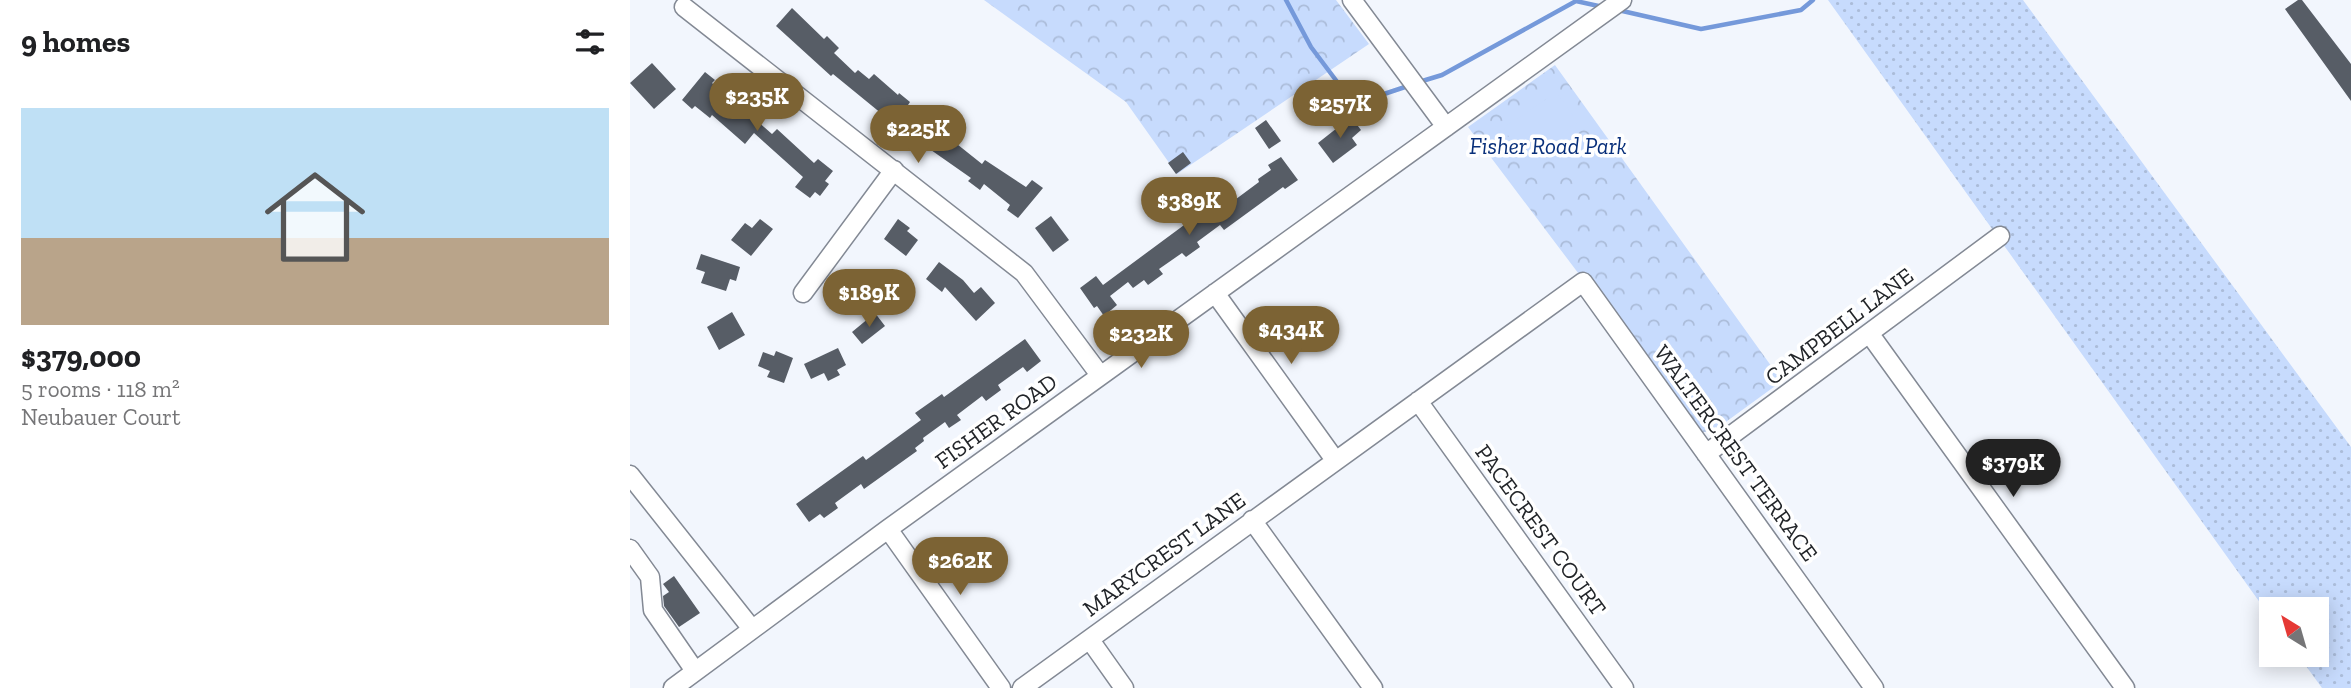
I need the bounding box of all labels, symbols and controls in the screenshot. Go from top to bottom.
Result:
icon: filters [571,23,609,61]
text: 9 homes [21,24,130,60]
pin: $235K [708,74,806,133]
pin: $257K [1291,80,1389,140]
text: $235K [725,82,789,110]
text: $257K [1309,89,1371,117]
pin: $225K [869,106,967,165]
text: $225K [886,114,950,142]
park label: Fisher Road Park [1469,132,1627,160]
icon: home [252,154,378,280]
pin: $389K [1140,177,1238,237]
text: $389K [1157,186,1221,214]
street label: CAMPBELL LANE [1759,261,1919,391]
pin: $189K [820,270,918,329]
text: $189K [839,278,899,306]
pin: $434K [1242,306,1340,366]
pin: $232K [1092,310,1190,370]
text: $434K [1258,315,1324,343]
text: $232K [1109,319,1173,347]
text: $379,000 [21,339,141,375]
street label: WALTERCREST TERRACE [1648,339,1824,567]
street label: FISHER ROAD [930,367,1062,475]
text: 5 rooms · 118 m² [21,375,180,403]
text: Neubauer Court [21,403,181,431]
street label: PACECREST COURT [1469,439,1613,621]
pin: $379K [1964,440,2062,499]
text: $379K [1982,448,2044,476]
street label: MARYCREST LANE [1077,486,1251,622]
pin: $262K [911,538,1009,597]
text: $262K [928,546,992,574]
north arrow [2259,597,2329,667]
map controls [2259,597,2329,667]

